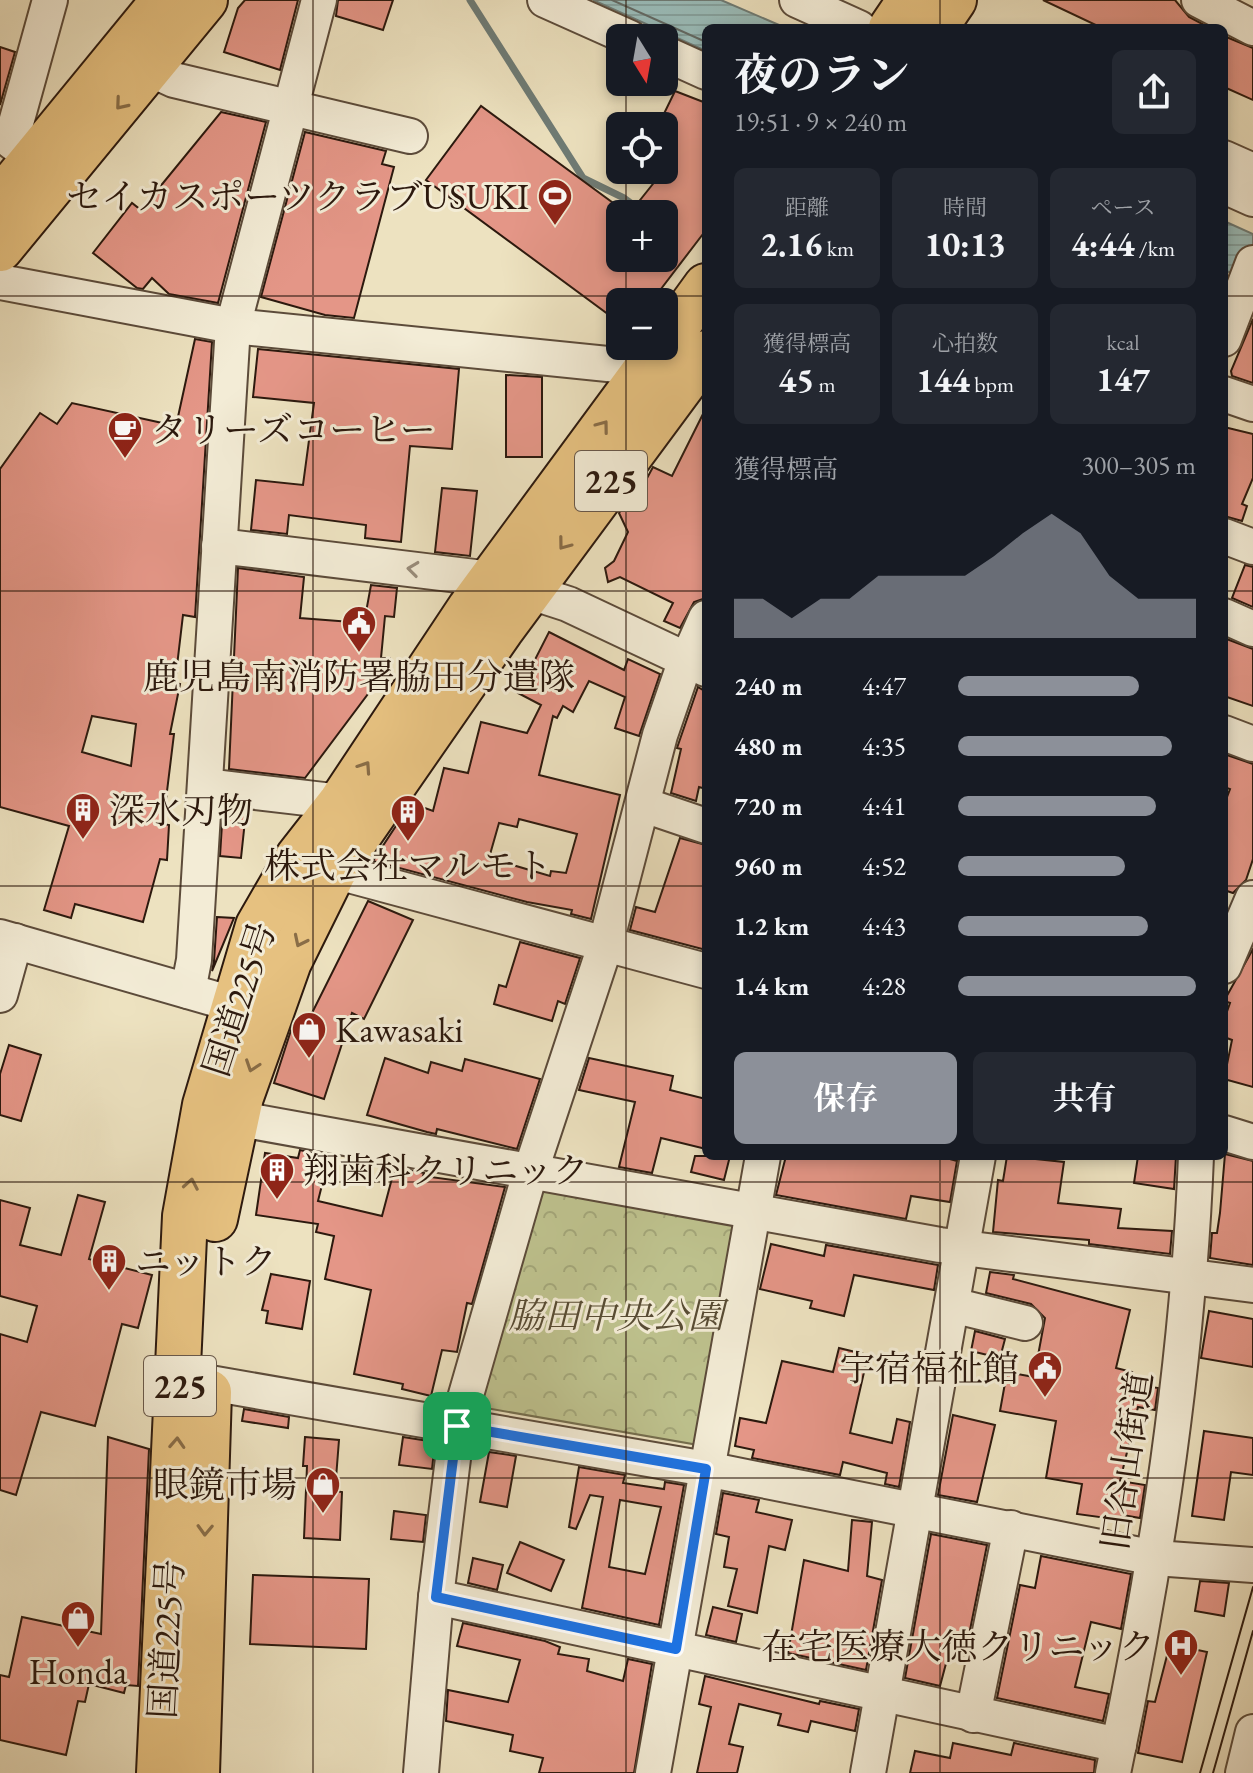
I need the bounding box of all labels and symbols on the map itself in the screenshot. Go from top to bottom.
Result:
north arrow [606,24,678,96]
one-way arrow [116,95,130,110]
place label: セイカスポーツクラブUSUKI [66,173,529,220]
sports icon: セイカスポーツクラブUSUKI [536,177,574,227]
place label: タリーズコーヒー [151,406,436,453]
cafe icon: タリーズコーヒー [106,410,144,460]
one-way arrow [594,420,608,435]
road number: 225 [575,451,647,511]
one-way arrow [559,536,573,550]
one-way arrow [406,561,419,578]
public building icon: 鹿児島南消防署脇田分遣隊 [340,604,378,654]
place label: 鹿児島南消防署脇田分遣隊 [143,653,575,700]
one-way arrow [355,761,370,775]
place label: 深水刃物 [109,787,253,834]
building icon: 深水刃物 [64,791,102,841]
building icon: 株式会社マルモト [389,793,427,843]
place label: 株式会社マルモト [264,842,552,889]
street label: 国道225号 [192,916,286,1082]
one-way arrow [294,932,310,947]
place label: Kawasaki [335,1006,464,1053]
shop icon: Kawasaki [290,1010,328,1060]
one-way arrow [245,1058,261,1072]
place label: 翔歯科クリニック [303,1147,589,1194]
building icon: 翔歯科クリニック [258,1151,296,1201]
one-way arrow [182,1177,199,1191]
place label: ニットク [135,1238,277,1285]
building icon: ニットク [90,1242,128,1292]
park label: 脇田中央公園 [508,1292,729,1339]
place label: 宇宿福祉館 [839,1345,1019,1392]
public building icon: 宇宿福祉館 [1026,1349,1064,1399]
road number: 225 [144,1356,216,1416]
street label: 旧谷山街道 [1091,1369,1163,1553]
pin [423,1392,491,1460]
one-way arrow [168,1437,185,1450]
place label: 眼鏡市場 [153,1461,297,1508]
shop icon: 眼鏡市場 [304,1465,342,1515]
one-way arrow [196,1524,213,1537]
street label: 国道225号 [138,1558,194,1720]
shop icon: Honda [59,1599,97,1649]
place label: 在宅医療大徳クリニック [761,1623,1155,1670]
hospital icon: 在宅医療大徳クリニック [1162,1627,1200,1677]
place label: Honda [29,1648,128,1695]

